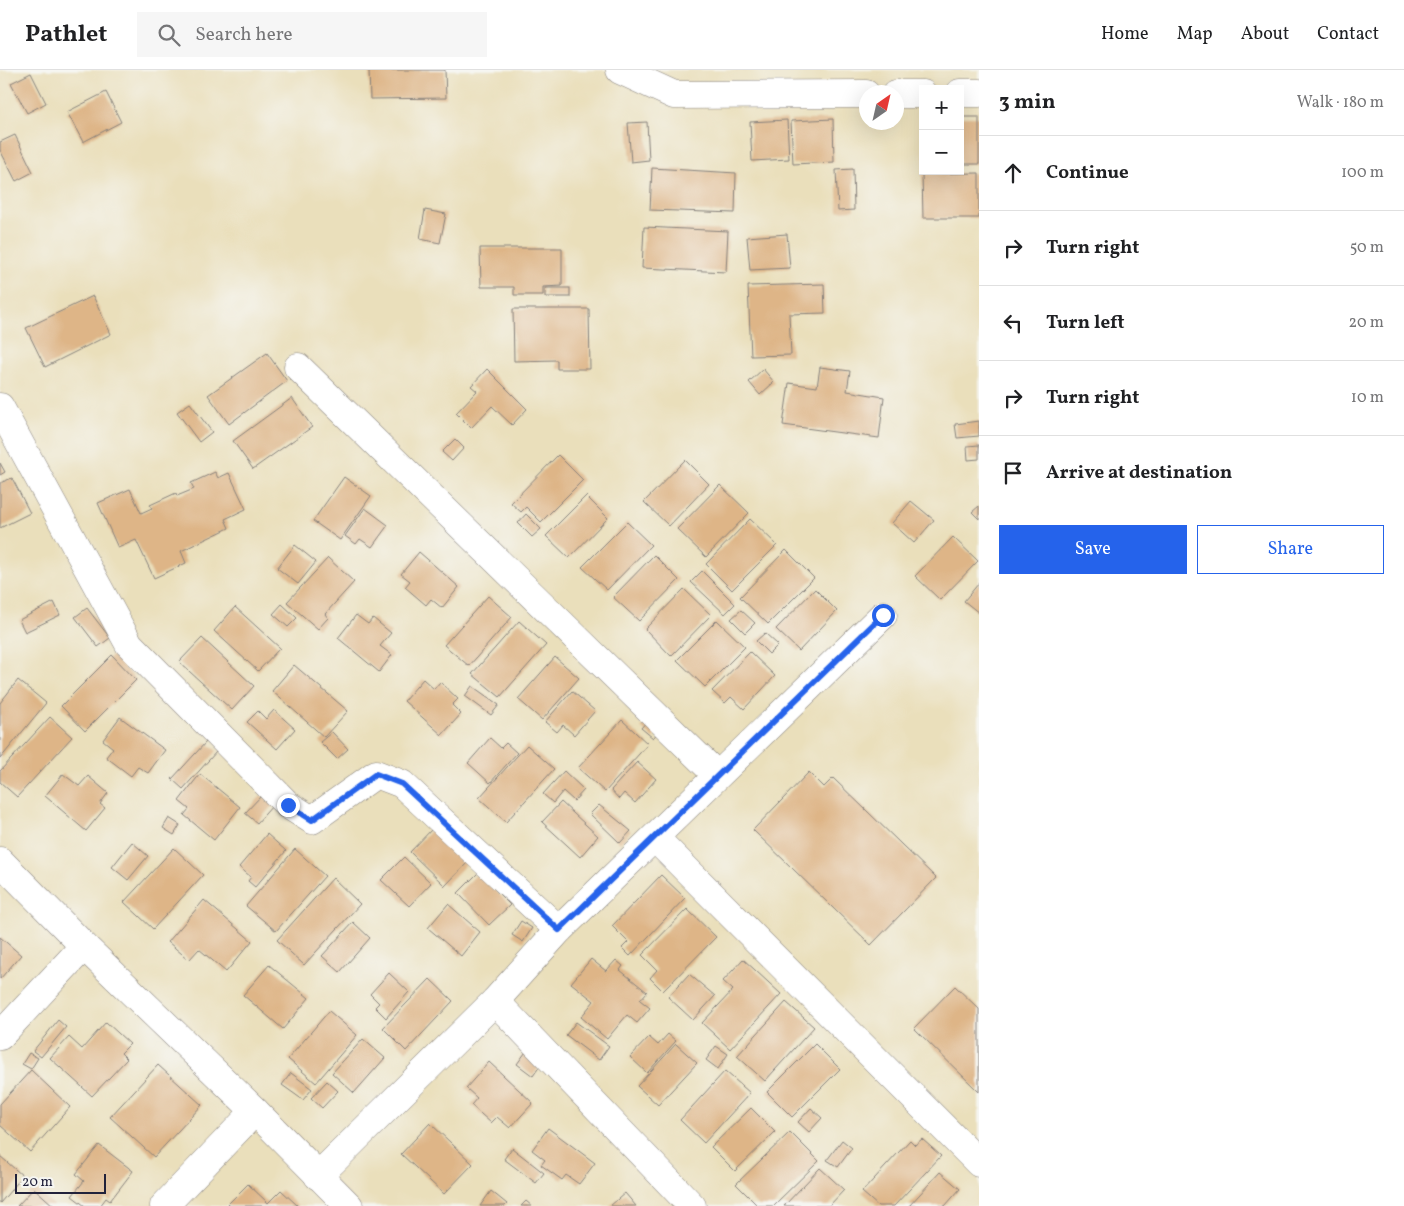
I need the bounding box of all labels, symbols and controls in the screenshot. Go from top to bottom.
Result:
search box [137,12,487,57]
text: Pathlet [25,18,107,52]
icon: search [155,21,183,49]
text: Search here [195,22,293,48]
text: Home [1101,22,1149,47]
text: Map [1177,22,1213,47]
text: About [1241,22,1289,47]
text: Contact [1317,22,1379,47]
north arrow [859,85,904,130]
map controls [919,85,964,175]
button: + [919,85,964,130]
text: 3 min [999,88,1055,117]
text: Walk · 180 m [1297,92,1384,114]
button: − [919,130,964,175]
icon: ahead [999,159,1027,187]
text: Continue [1046,160,1129,186]
text: 100 m [1341,162,1384,184]
icon: right [999,234,1027,262]
text: Turn right [1046,235,1139,261]
text: 50 m [1350,237,1384,259]
icon: left [999,309,1027,337]
text: Turn left [1046,310,1125,336]
text: 20 m [1349,312,1384,334]
icon: right [999,384,1027,412]
text: Turn right [1046,385,1139,411]
text: 10 m [1351,387,1384,409]
icon: arrive [999,459,1027,487]
text: Arrive at destination [1046,460,1232,486]
button: Save [999,525,1187,574]
button: Share [1197,525,1384,574]
route start [872,604,895,627]
route end [277,794,300,817]
scale bar [15,1171,106,1194]
text: 20 m [22,1173,53,1192]

